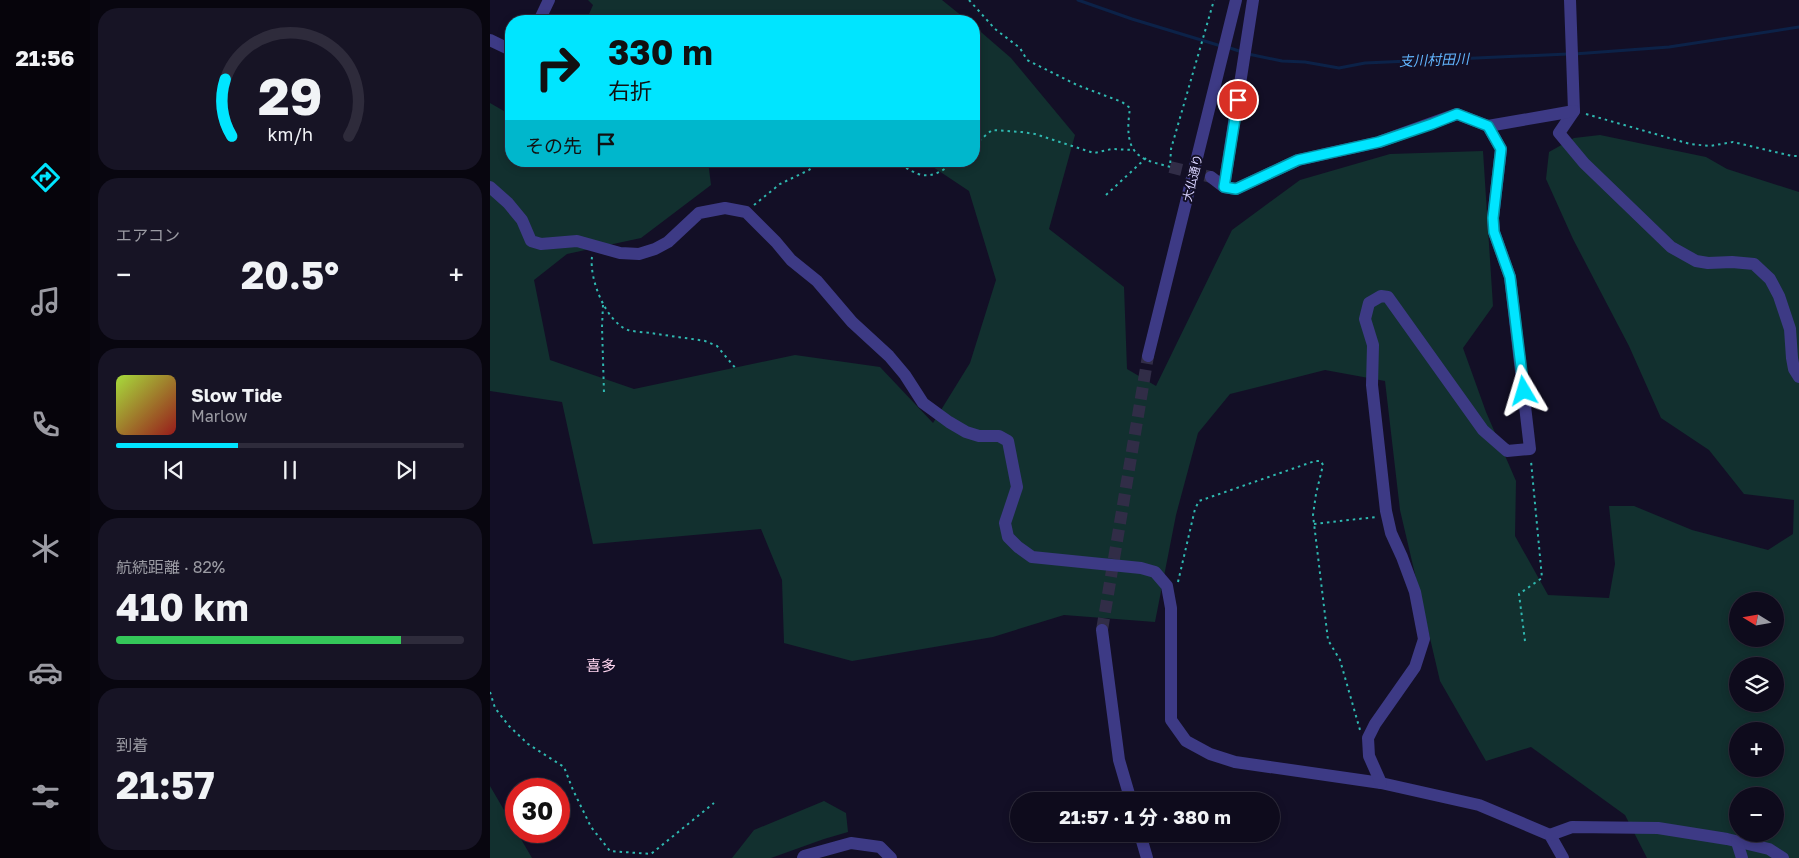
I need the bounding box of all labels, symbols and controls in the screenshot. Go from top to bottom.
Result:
text: 330 m [608,31,713,73]
icon: right [525,35,590,100]
text: 21:56 [15,44,75,71]
water label: 支川村田川 [1399,50,1471,69]
text: 29 [258,64,322,126]
text: 右折 [608,77,652,104]
pin [1217,79,1259,121]
icon: arrive [1224,86,1252,114]
text: km/h [267,123,313,145]
icon: arrive [592,130,620,158]
text: その先 [525,134,582,157]
street label: 大仏通り [1179,153,1206,203]
icon: directions [28,160,63,195]
text: エアコン [116,225,180,245]
text: 20.5° [241,252,339,297]
text: − [116,258,131,291]
text: + [449,258,464,291]
icon: music [28,284,63,319]
position arrow [1497,364,1549,416]
text: Slow Tide [191,383,282,406]
text: Marlow [191,406,247,426]
icon: phone [28,407,63,442]
icon: previous [160,456,188,484]
icon: pause [276,456,304,484]
icon: next [392,456,420,484]
icon: climate [28,531,63,566]
text: 航続距離 · 82% [116,557,225,577]
text: 410 km [116,584,249,629]
north arrow [1729,592,1784,648]
map controls [1729,592,1784,842]
icon: car [28,655,63,690]
district label: 喜多 [586,656,616,674]
button: layers [1729,657,1784,712]
button: + [1729,722,1784,777]
text: 到着 [116,735,148,755]
text: 21:57 [116,762,215,807]
speed limit sign: 30 [505,778,570,843]
icon: filters [28,779,63,814]
button: − [1729,787,1784,842]
text: 21:57 · 1 分 · 380 m [1059,805,1231,828]

